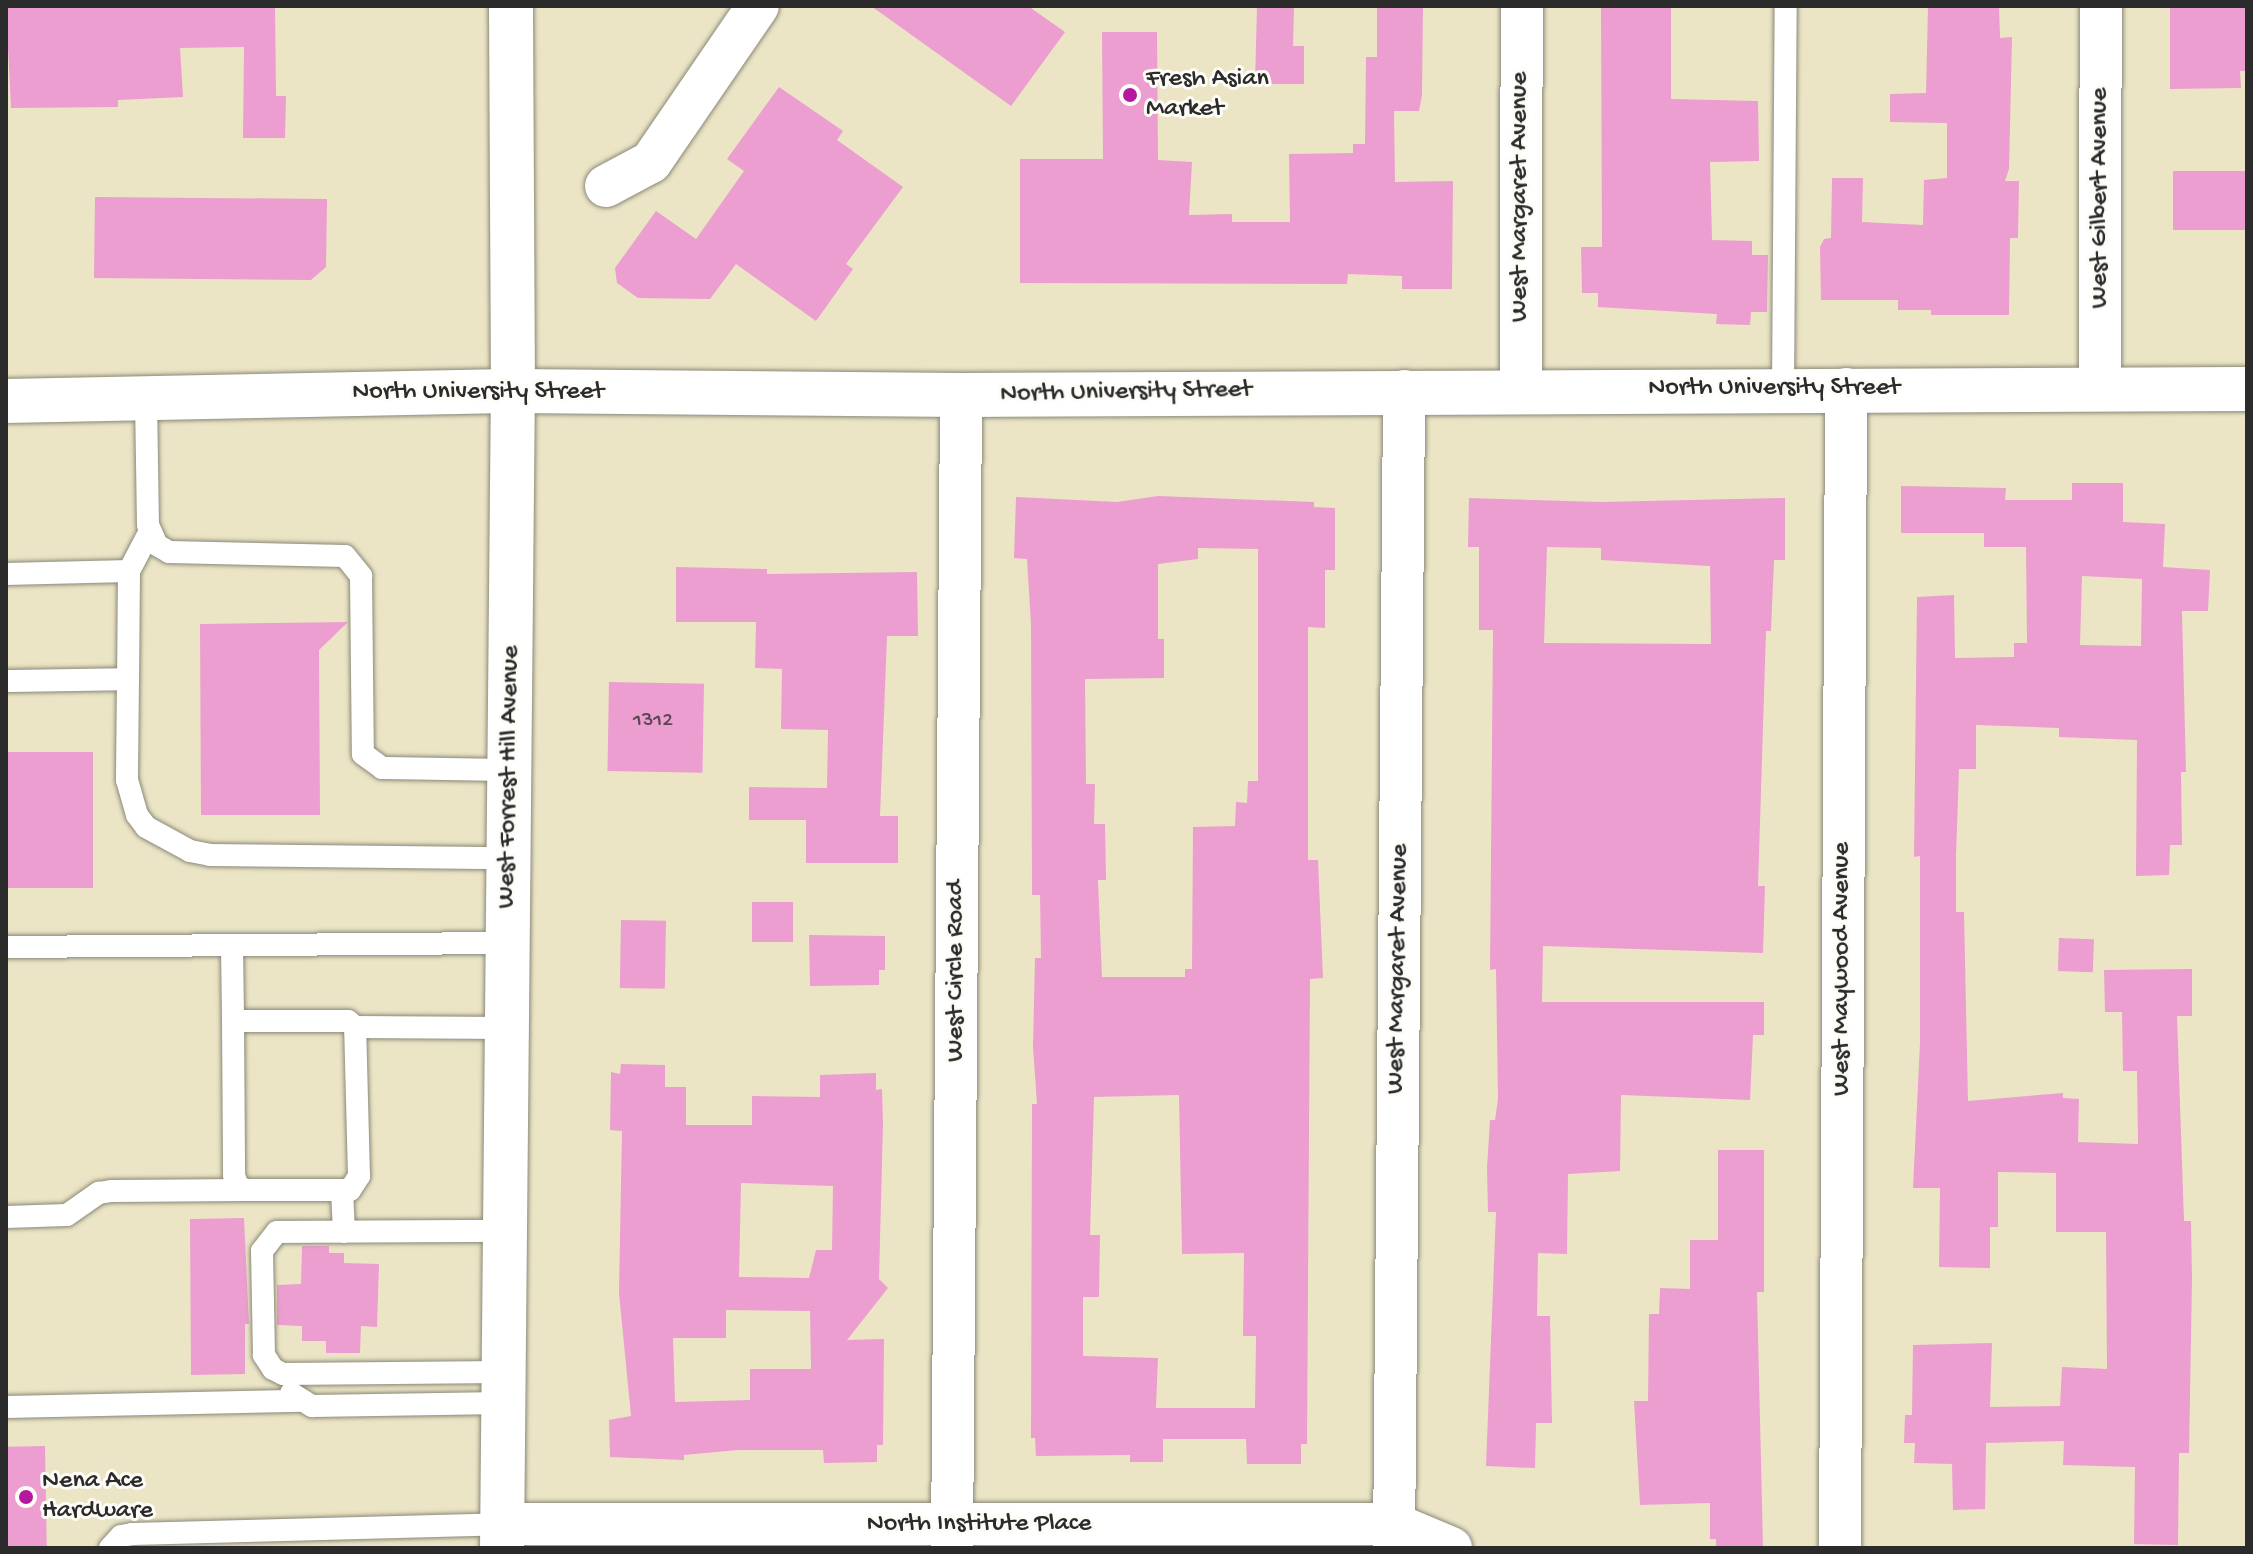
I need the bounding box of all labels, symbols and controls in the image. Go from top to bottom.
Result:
place label: Fresh Asian Market [1146,64,1269,126]
street label: West Margaret Avenue [1505,72,1537,322]
marker: Fresh Asian Market [1121,86,1139,104]
street label: West Gilbert Avenue [2085,88,2117,308]
street label: North University Street [1648,373,1900,405]
street label: North University Street [1000,375,1252,411]
street label: North University Street [352,377,604,409]
street label: West Forrest Hill Avenue [492,645,528,909]
house number: 1312 [633,709,673,735]
street label: West Maywood Avenue [1827,842,1859,1096]
street label: West Margaret Avenue [1381,844,1417,1094]
street label: West Circle Road [941,880,973,1062]
place label: Nena Ace Hardware [42,1466,153,1528]
marker: Nena Ace Hardware [17,1488,35,1506]
street label: North Institute Place [867,1509,1091,1541]

